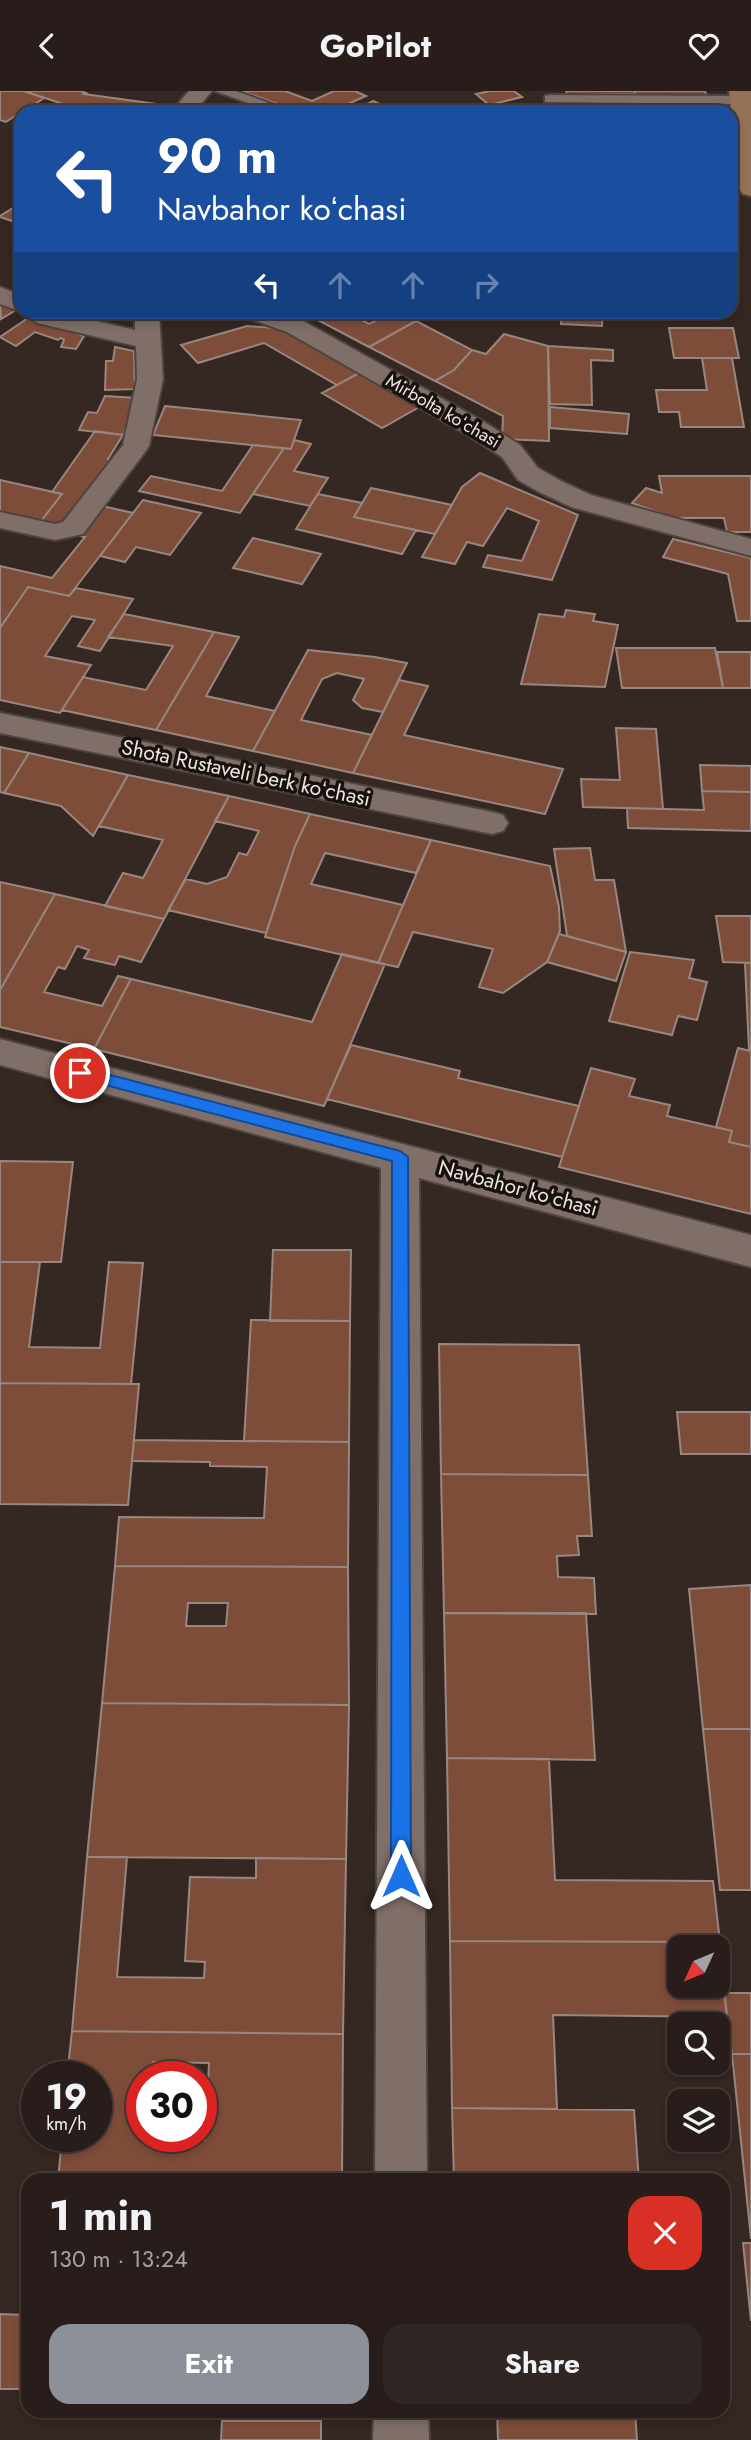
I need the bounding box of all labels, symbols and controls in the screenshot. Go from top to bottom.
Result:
text: GoPilot [320,23,431,69]
icon: back [28,27,66,65]
icon: heart [685,27,723,65]
text: 90 m [157,121,277,191]
icon: left [42,133,133,224]
text: Navbahor koʻchasi [157,186,406,232]
icon: left [248,266,286,304]
icon: ahead [321,266,359,304]
icon: ahead [394,266,432,304]
icon: right [467,266,505,304]
street label: Mirbolta koʻchasi [381,368,505,454]
street label: Shota Rustaveli berk koʻchasi [119,732,373,814]
pin [50,1043,110,1103]
icon: arrive [61,1054,99,1092]
street label: Navbahor koʻchasi [435,1152,601,1224]
position arrow [364,1839,438,1913]
north arrow [667,1935,730,1999]
map controls [667,1935,730,2152]
button: search [667,2012,730,2075]
speed limit sign: 30 [126,2061,217,2152]
text: 19 [46,2072,87,2122]
button: layers [667,2089,730,2152]
text: km/h [46,2111,87,2137]
text: 1 min [49,2185,153,2246]
button: close [628,2196,702,2270]
text: 130 m · 13:24 [49,2242,188,2276]
button: Exit [49,2324,369,2404]
button: Share [383,2324,702,2404]

